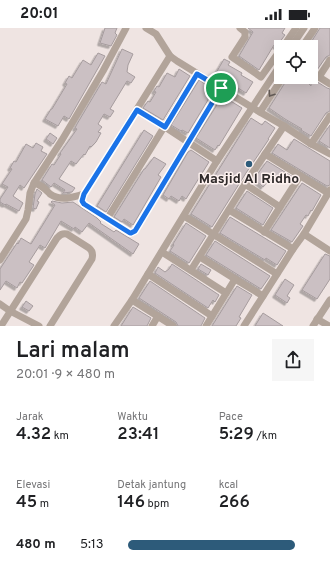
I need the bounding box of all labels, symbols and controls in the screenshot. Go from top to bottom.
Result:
text: 20:01 [20,5,59,24]
map controls [274,40,318,84]
button: locate [274,40,318,84]
pin [204,71,238,105]
icon: arrive [210,77,232,99]
one-way arrow [269,90,276,97]
marker: Masjid Al Ridho [244,159,254,169]
place label: Masjid Al Ridho [199,171,299,188]
text: Lari malam [16,338,129,365]
button: share [272,339,314,381]
text: 20:01 · 9 × 480 m [16,367,115,383]
text: Jarak [16,410,44,424]
text: Waktu [117,410,148,424]
text: Pace [219,410,243,424]
text: 4.32 [16,424,51,446]
text: 23:41 [117,424,159,446]
text: 5:29 [219,424,254,446]
text: km [51,429,69,443]
text: /km [254,429,277,443]
text: Elevasi [16,478,50,492]
text: Detak jantung [117,478,186,492]
text: kcal [219,478,238,492]
text: 45 [16,492,37,514]
text: 146 [117,492,145,514]
text: 266 [219,492,250,514]
text: m [37,497,49,511]
text: bpm [145,497,169,511]
text: 480 m [16,537,56,553]
text: 5:13 [80,537,104,553]

